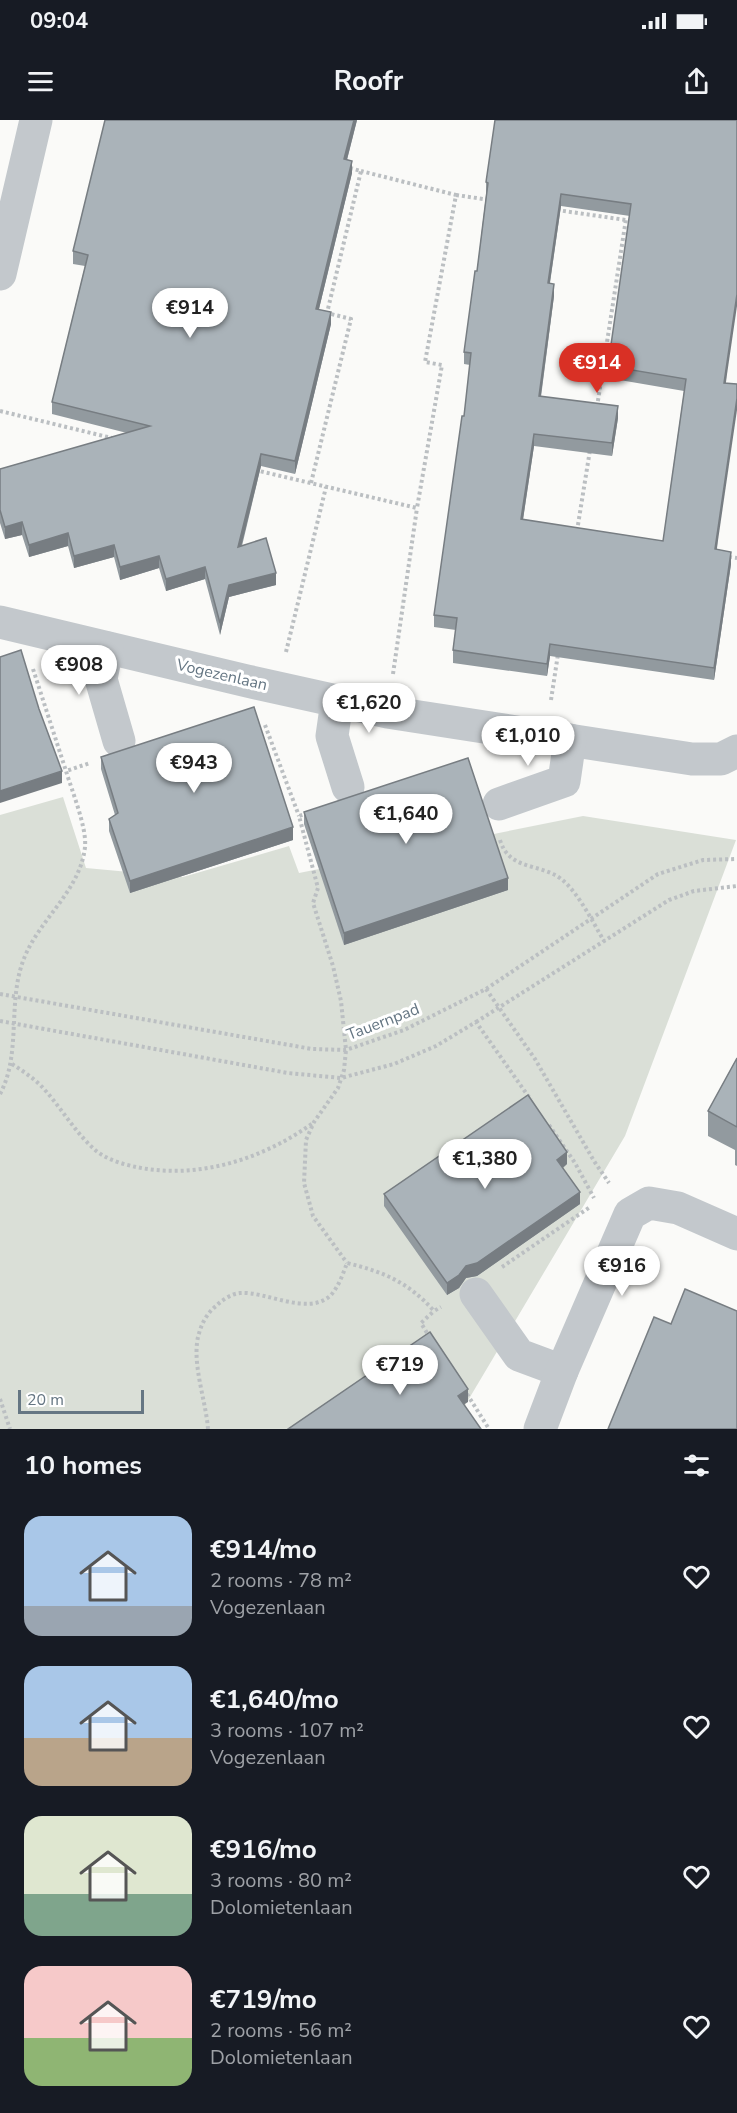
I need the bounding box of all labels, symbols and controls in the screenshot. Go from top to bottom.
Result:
text: 09:04 [30,6,88,36]
text: Roofr [334,63,403,100]
icon: menu [24,65,57,98]
icon: share [680,65,713,98]
pin: €914 [154,288,226,339]
text: €914 [166,294,214,321]
pin: €914 [561,343,633,394]
text: €914 [573,349,621,376]
pin: €908 [43,645,115,696]
text: €908 [55,651,103,678]
street label: Vogezenlaan [174,654,270,696]
pin: €1,620 [320,683,418,734]
text: €1,620 [337,689,401,716]
pin: €1,010 [479,716,577,767]
text: €1,010 [496,722,560,749]
pin: €943 [158,743,230,794]
text: €943 [170,749,218,776]
pin: €1,640 [357,794,455,845]
text: €1,640 [374,800,438,827]
street label: Tauernpad [343,998,423,1046]
pin: €1,380 [436,1139,534,1190]
text: €1,380 [453,1145,517,1172]
pin: €916 [586,1246,658,1297]
text: €916 [598,1252,646,1279]
pin: €719 [364,1345,436,1396]
text: €719 [376,1351,424,1378]
scale bar [18,1387,144,1414]
text: 20 m [27,1389,64,1411]
text: 10 homes [24,1448,142,1483]
icon: filters [680,1449,713,1482]
text: €914/mo [210,1532,317,1567]
icon: home [72,1540,144,1612]
icon: heart [680,1560,713,1593]
text: 2 rooms · 78 m² [210,1567,352,1594]
text: Vogezenlaan [210,1594,326,1621]
text: €1,640/mo [210,1682,339,1717]
icon: home [72,1690,144,1762]
icon: heart [680,1710,713,1743]
text: 3 rooms · 107 m² [210,1717,364,1744]
text: Vogezenlaan [210,1744,326,1771]
text: €916/mo [210,1832,317,1867]
icon: home [72,1840,144,1912]
icon: heart [680,1860,713,1893]
text: 3 rooms · 80 m² [210,1867,352,1894]
text: Dolomietenlaan [210,1894,353,1921]
text: €719/mo [210,1982,317,2017]
icon: home [72,1990,144,2062]
icon: heart [680,2010,713,2043]
text: 2 rooms · 56 m² [210,2017,352,2044]
text: Dolomietenlaan [210,2044,353,2071]

